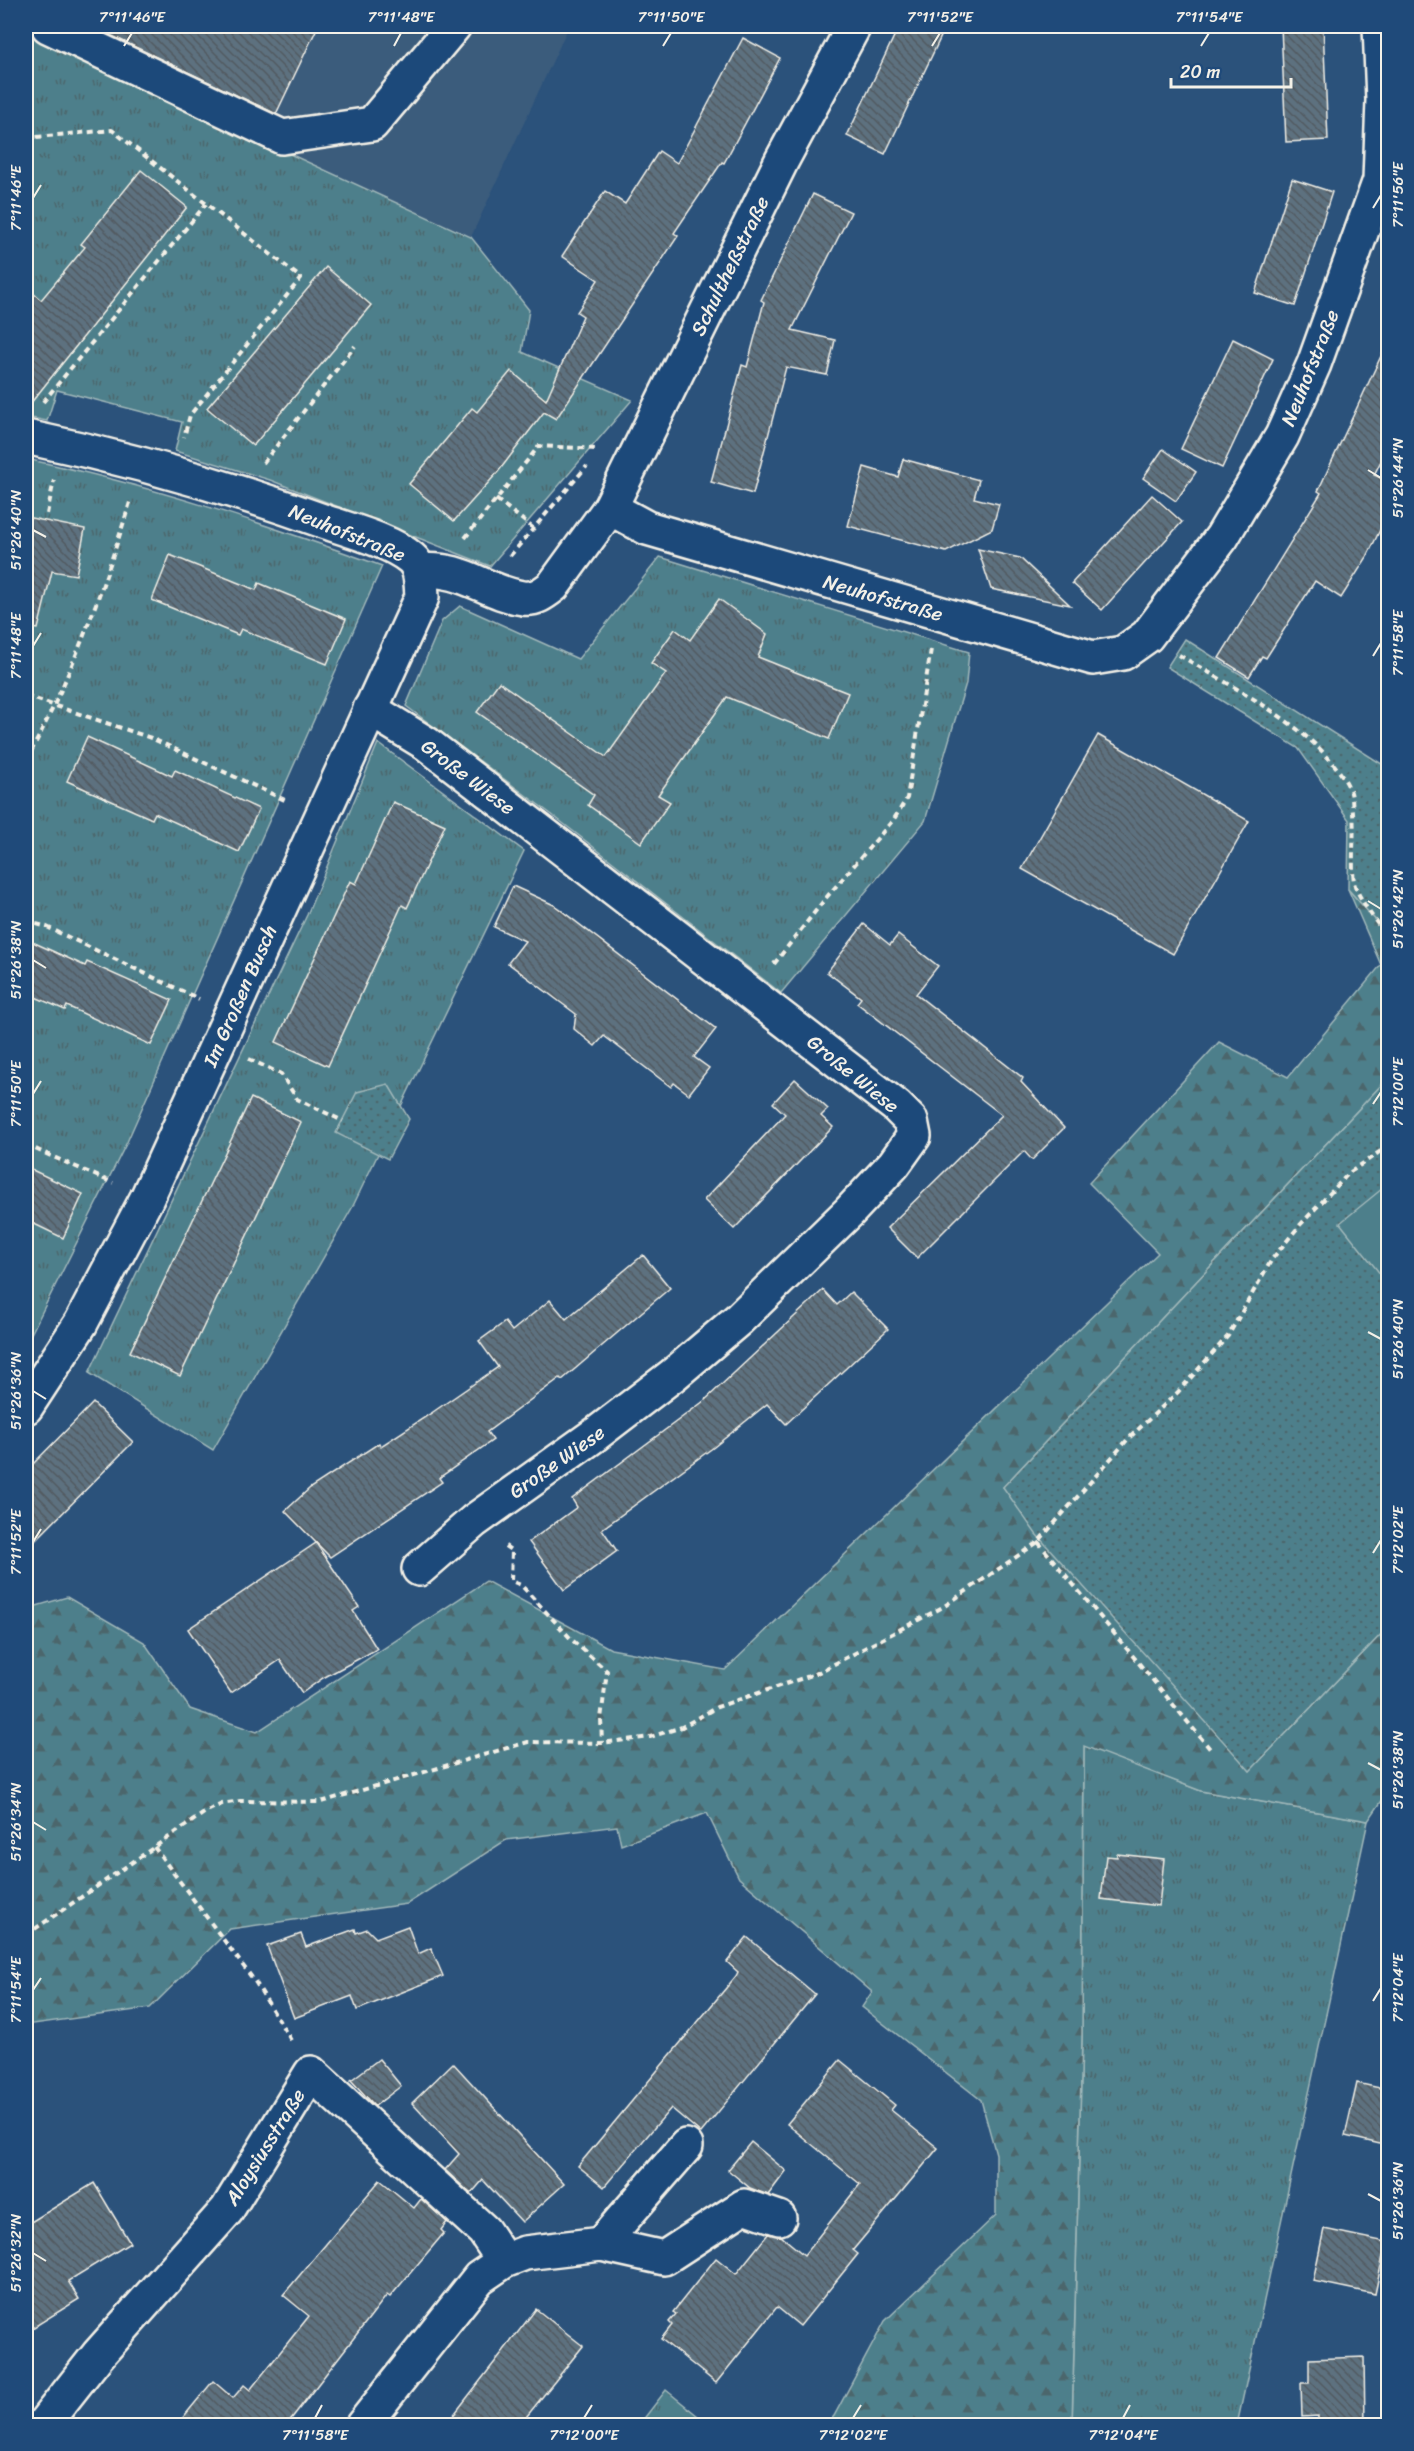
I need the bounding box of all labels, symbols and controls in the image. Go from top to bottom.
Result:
text: 7°11'46"E [99,4,167,30]
text: 7°11'48"E [368,4,436,30]
text: 7°11'50"E [638,4,706,30]
text: 7°11'52"E [907,4,975,30]
text: 7°11'54"E [1176,4,1244,30]
scale bar [1171,51,1291,89]
text: 20 m [1180,56,1220,88]
text: 7°11'56"E [1385,160,1411,228]
text: 7°11'46"E [3,163,29,231]
street label: Schultheßstraße [681,190,779,342]
street label: Neuhofstraße [1271,304,1349,432]
text: 51°26'44"N [1385,437,1411,518]
text: 51°26'40"N [3,489,29,570]
street label: Neuhofstraße [283,494,411,572]
street label: Neuhofstraße [819,564,947,632]
text: 7°11'58"E [1385,608,1411,676]
text: 7°11'48"E [3,611,29,679]
street label: Große Wiese [413,730,523,824]
text: 51°26'42"N [1385,869,1411,949]
street label: Im Großen Busch [193,919,287,1074]
text: 51°26'38"N [3,920,29,999]
street label: Große Wiese [799,1025,907,1123]
text: 7°12'00"E [1385,1056,1411,1127]
text: 7°11'50"E [3,1059,29,1127]
text: 51°26'40"N [1385,1298,1411,1379]
text: 51°26'36"N [3,1351,29,1430]
street label: Große Wiese [501,1416,613,1508]
text: 7°12'02"E [1385,1504,1411,1574]
text: 7°11'52"E [3,1507,29,1575]
text: 51°26'38"N [1385,1730,1411,1809]
text: 51°26'34"N [3,1782,29,1862]
text: 7°12'04"E [1385,1952,1411,2023]
text: 7°11'54"E [3,1955,29,2023]
street label: Aloysiusstraße [214,2082,315,2213]
text: 51°26'36"N [1385,2161,1411,2240]
text: 51°26'32"N [3,2213,29,2292]
text: 7°11'58"E [282,2422,350,2448]
text: 7°12'00"E [549,2422,620,2448]
text: 7°12'02"E [819,2422,889,2448]
text: 7°12'04"E [1088,2422,1159,2448]

